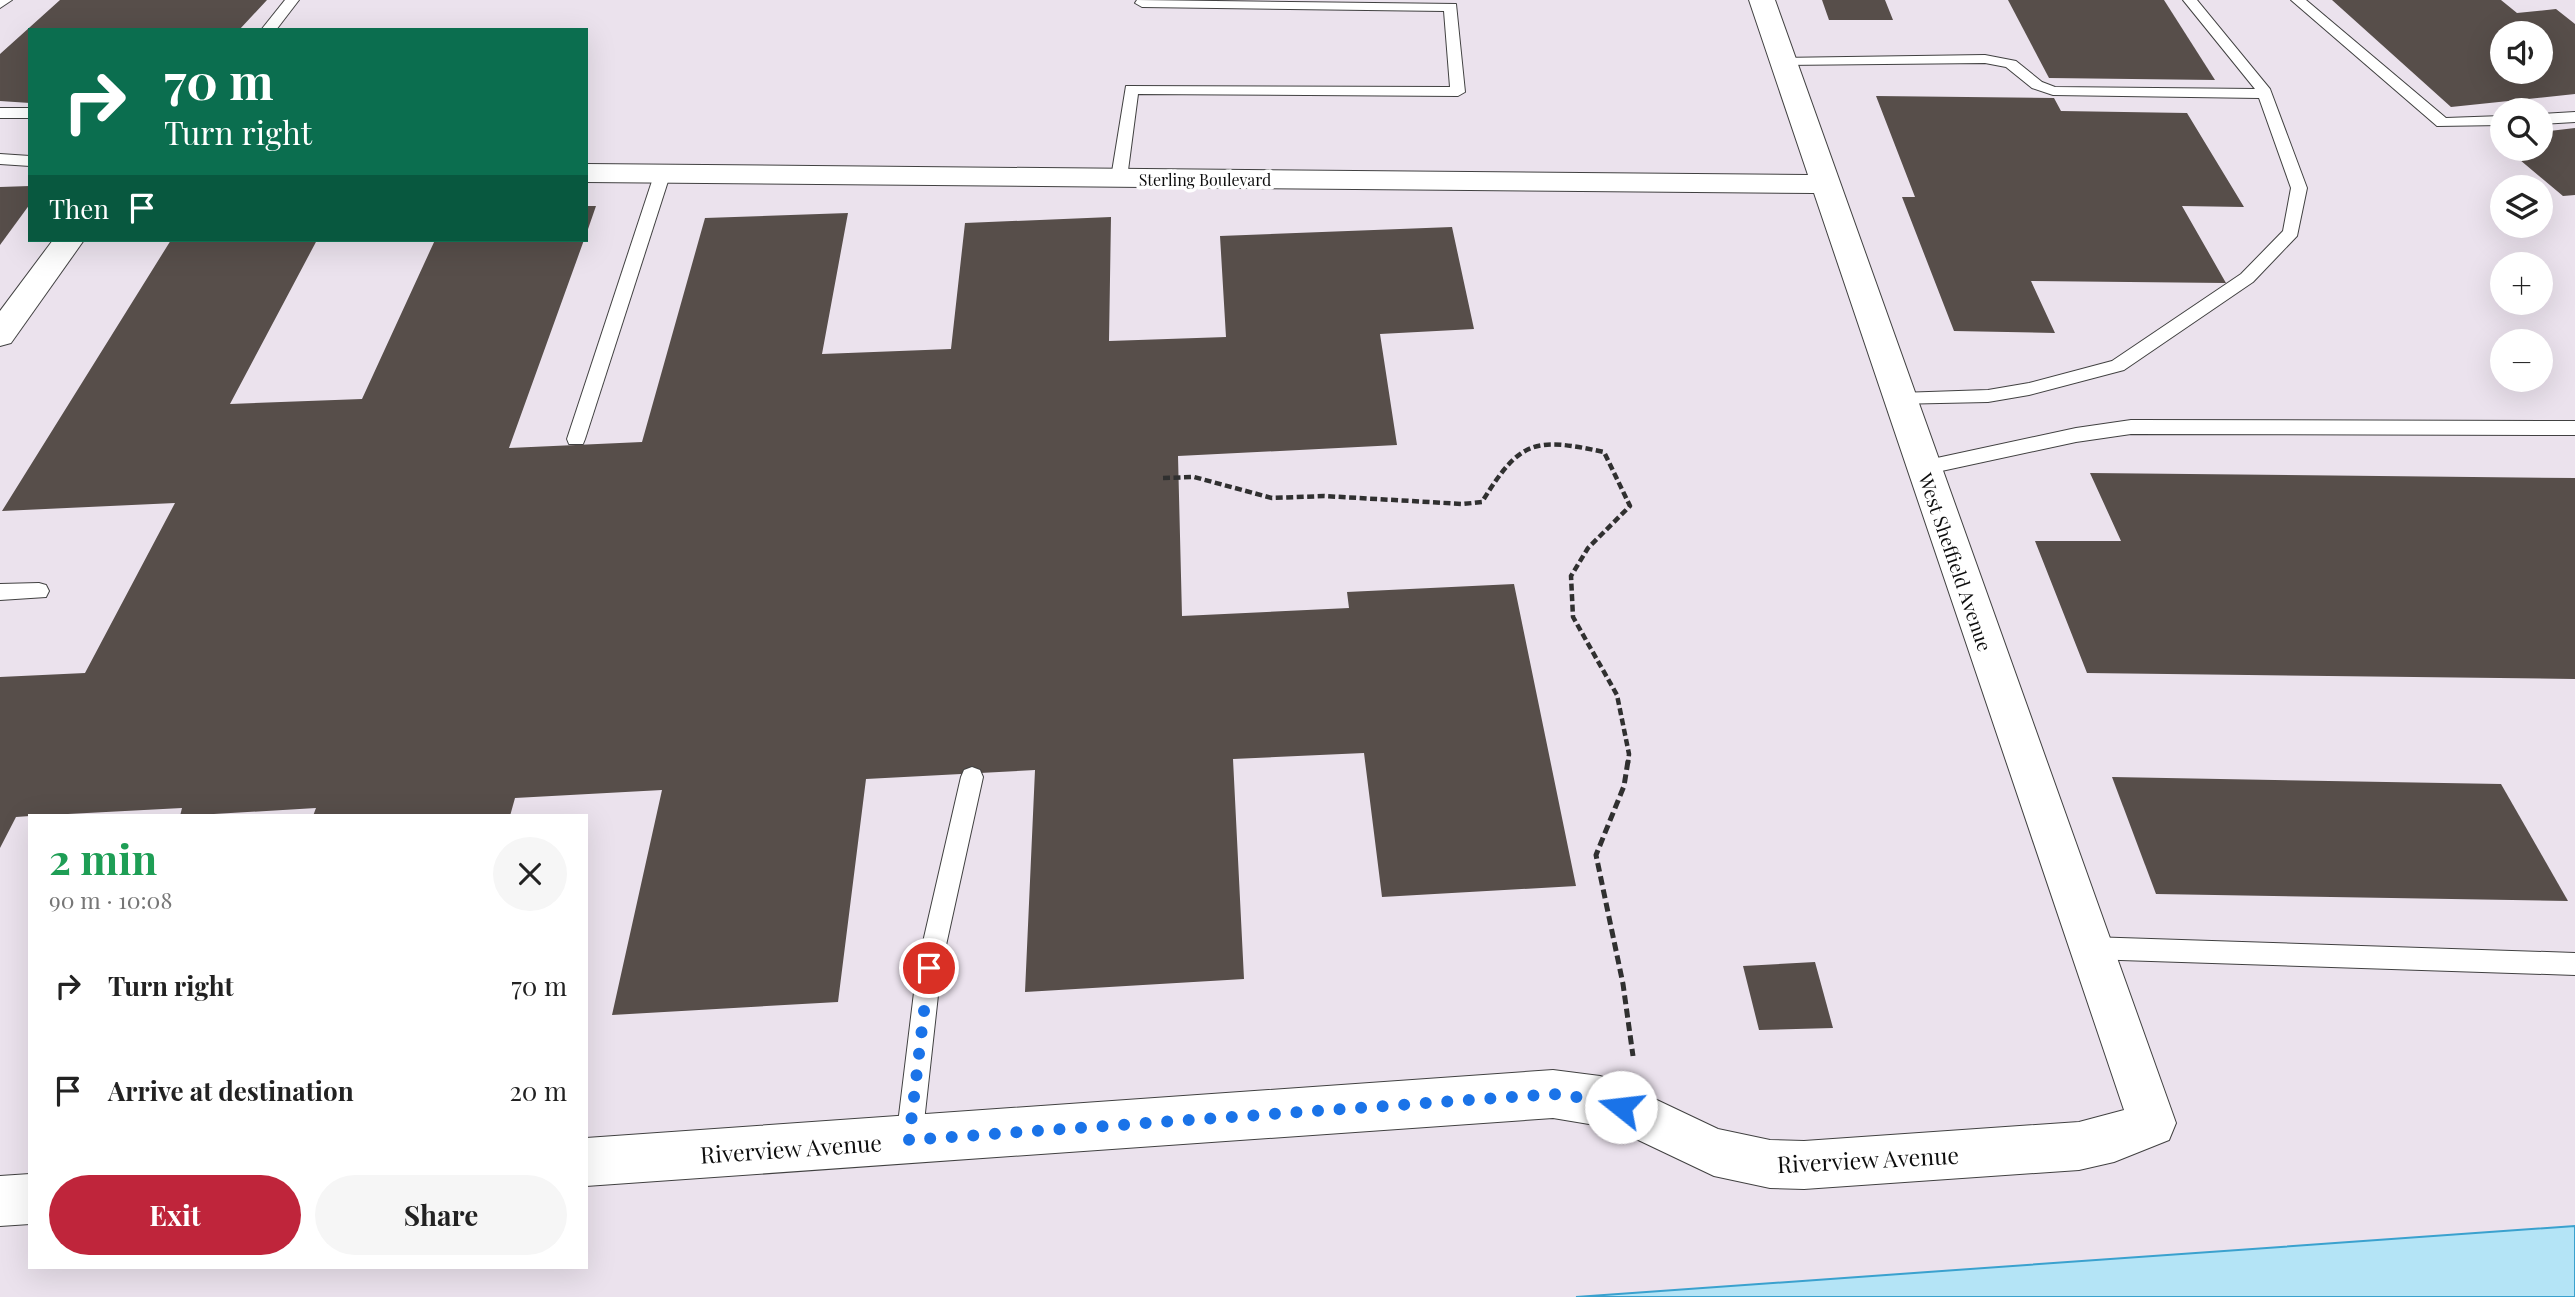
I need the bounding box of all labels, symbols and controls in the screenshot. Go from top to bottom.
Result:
map controls [2490,21,2553,392]
button: sound [2490,21,2553,84]
text: 70 m [164,47,274,112]
icon: right [49,56,140,147]
button: search [2490,98,2553,161]
text: Turn right [164,110,312,153]
street label: Sterling Boulevard [1139,169,1271,190]
button: layers [2490,175,2553,238]
icon: arrive [123,189,161,227]
text: Then [49,191,109,226]
button: + [2490,252,2553,315]
button: − [2490,329,2553,392]
street label: West Sheffield Avenue [1913,469,1999,655]
text: 2 min [49,830,157,886]
button: close [493,837,567,911]
text: 90 m · 10:08 [49,884,172,915]
pin [899,938,959,998]
icon: arrive [910,949,948,987]
icon: right [49,967,87,1005]
text: Turn right [108,968,234,1003]
text: 70 m [511,968,567,1003]
position arrow [1584,1070,1658,1144]
icon: arrive [49,1072,87,1110]
text: Arrive at destination [108,1073,354,1108]
text: 20 m [509,1073,567,1108]
street label: Riverview Avenue [699,1126,883,1170]
street label: Riverview Avenue [1776,1139,1960,1179]
button: Exit [49,1175,301,1255]
button: Share [315,1175,567,1255]

